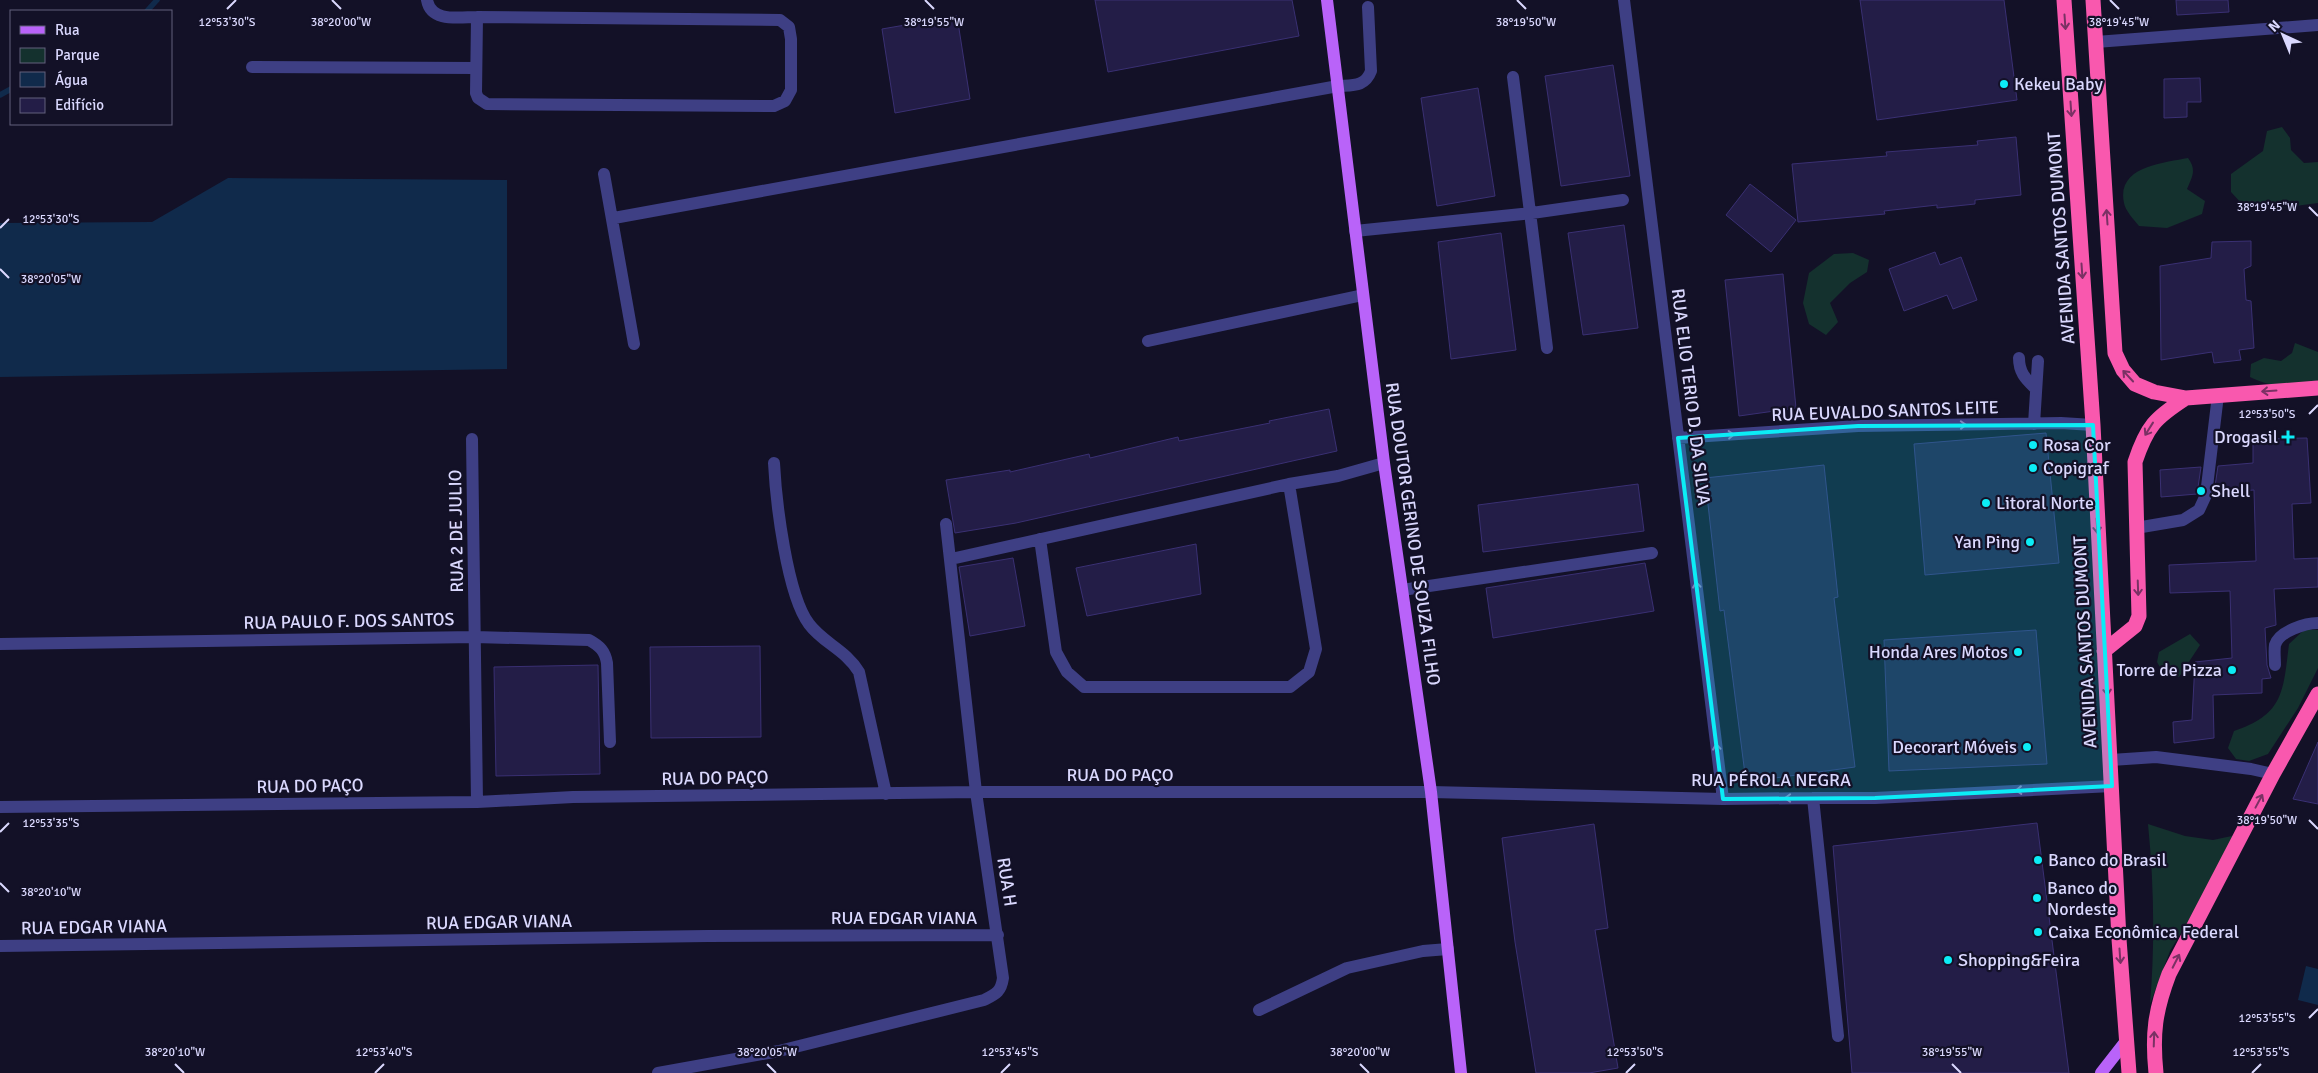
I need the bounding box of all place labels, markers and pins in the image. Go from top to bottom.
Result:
place label: Kekeu Baby [2014,73,2103,95]
marker: Kekeu Baby [1998,78,2010,90]
place label: Drogasil [2214,426,2278,448]
marker: Drogasil [2282,431,2294,443]
place label: Rosa Cor [2043,434,2111,456]
marker: Rosa Cor [2027,439,2039,451]
place label: Copigraf [2043,457,2110,479]
marker: Copigraf [2027,462,2039,474]
place label: Shell [2211,480,2250,502]
marker: Shell [2195,485,2207,497]
place label: Litoral Norte [1996,492,2094,514]
marker: Litoral Norte [1980,497,1992,509]
place label: Yan Ping [1954,531,2020,553]
marker: Yan Ping [2024,536,2036,548]
place label: Honda Ares Motos [1869,641,2008,663]
marker: Honda Ares Motos [2012,646,2024,658]
place label: Torre de Pizza [2117,659,2222,681]
marker: Torre de Pizza [2226,664,2238,676]
place label: Decorart Móveis [1892,736,2017,758]
marker: Decorart Móveis [2021,741,2033,753]
place label: Banco do Brasil [2048,849,2167,871]
marker: Banco do Brasil [2032,854,2044,866]
place label: Banco do Nordeste [2047,877,2117,920]
marker: Banco do Nordeste [2031,892,2043,904]
place label: Caixa Econômica Federal [2048,921,2239,943]
marker: Caixa Econômica Federal [2032,926,2044,938]
place label: Shopping&Feira [1958,949,2080,971]
marker: Shopping&Feira [1942,954,1954,966]

